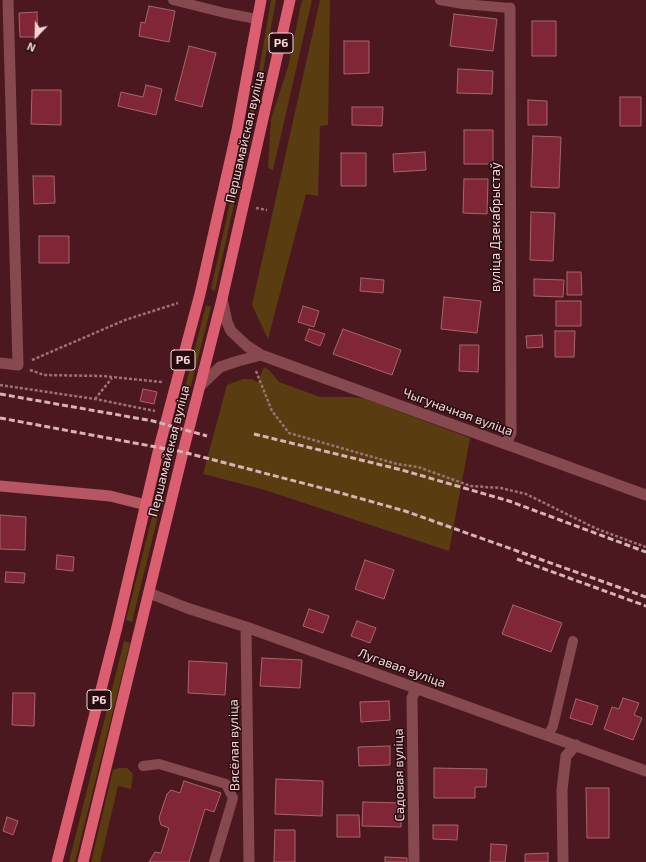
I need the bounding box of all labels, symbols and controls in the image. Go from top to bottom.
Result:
north arrow [16,16,56,56]
road number: Р6 [269,33,293,53]
text: N [25,40,37,55]
street label: Першамайская вуліца [222,69,268,205]
street label: вуліца Дзекабрыстаў [488,162,504,292]
road number: Р6 [171,350,195,370]
street label: Першамайская вуліца [145,384,193,518]
street label: Чыгуначная вуліца [401,385,515,439]
street label: Лугавая вуліца [356,645,448,691]
road number: Р6 [87,690,111,710]
street label: Вясёлая вуліца [225,699,243,791]
street label: Садовая вуліца [390,728,408,822]

